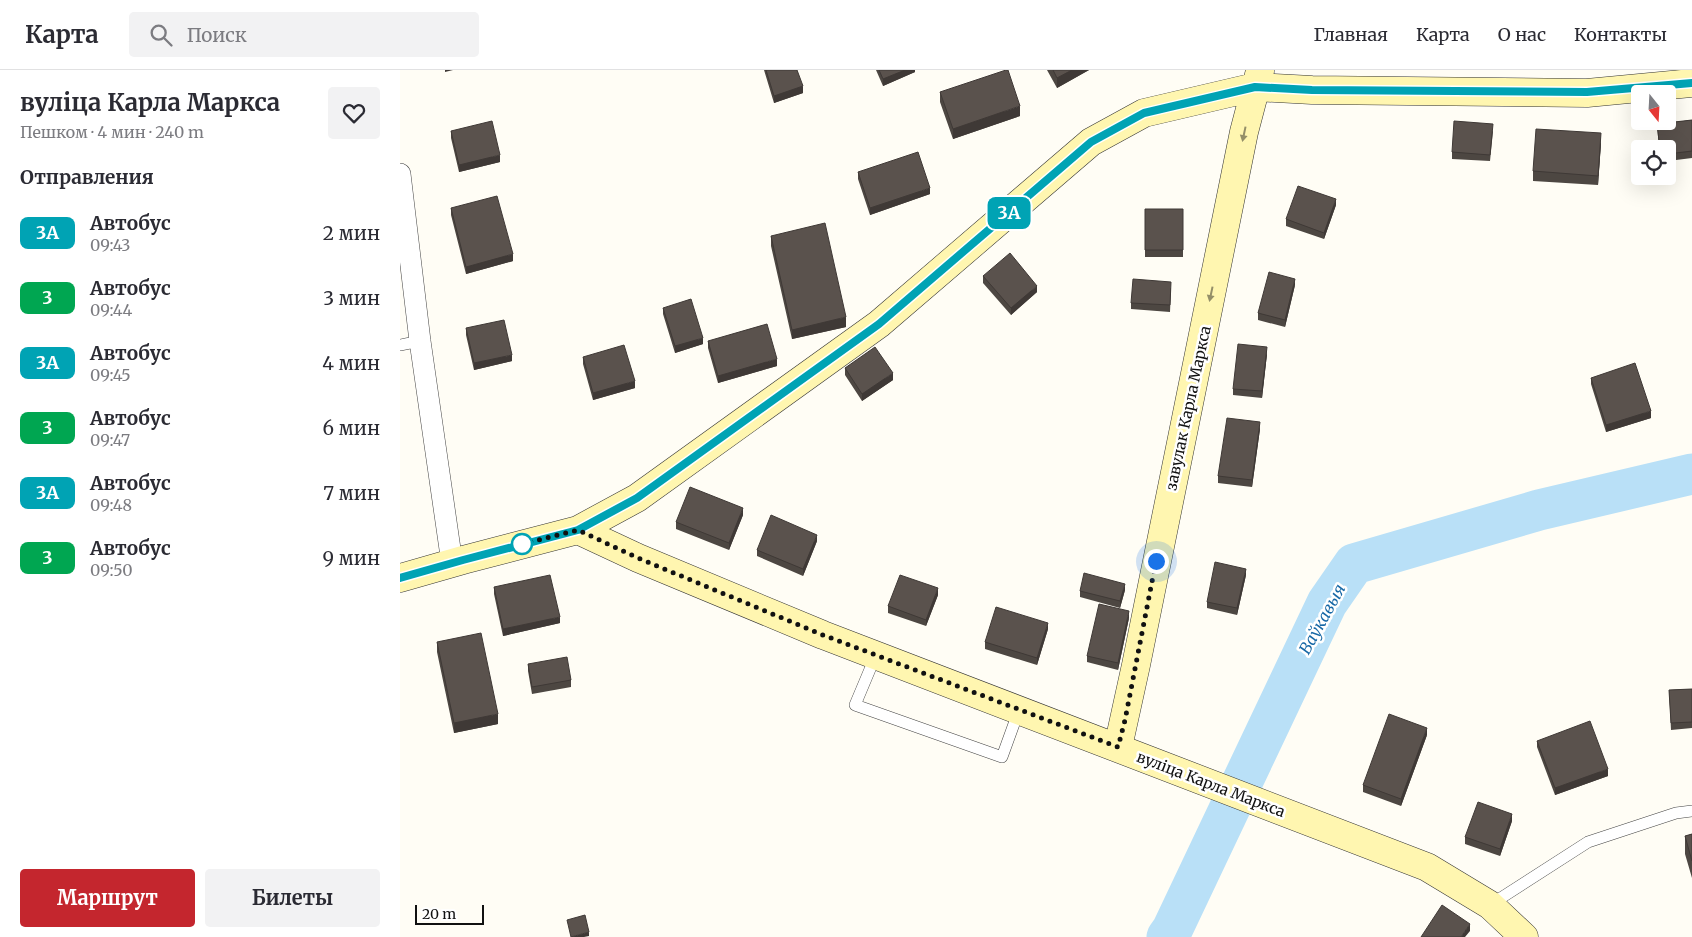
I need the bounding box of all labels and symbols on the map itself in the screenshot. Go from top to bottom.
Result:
north arrow [1631,85,1676,130]
one-way arrow [1240,127,1248,142]
line badge: 3А [986,197,1032,229]
one-way arrow [1207,286,1215,301]
street label: завулак Карла Маркса [1161,324,1215,492]
unlabelled marker [511,533,533,555]
your location [1144,549,1169,574]
water label: Ваўкавыя [1295,580,1349,658]
street label: вуліца Карла Маркса [1134,747,1288,821]
scale bar [415,902,484,925]

